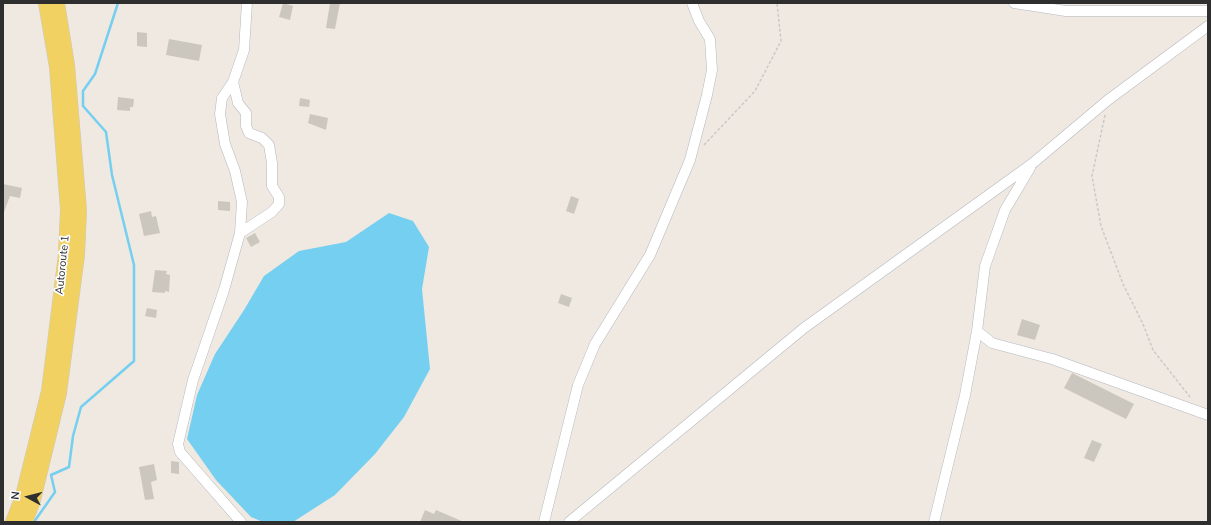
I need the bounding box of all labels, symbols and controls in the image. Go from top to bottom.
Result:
street label: Autoroute 1 [53,235,73,295]
north arrow [8,477,48,517]
text: N [8,490,24,500]

